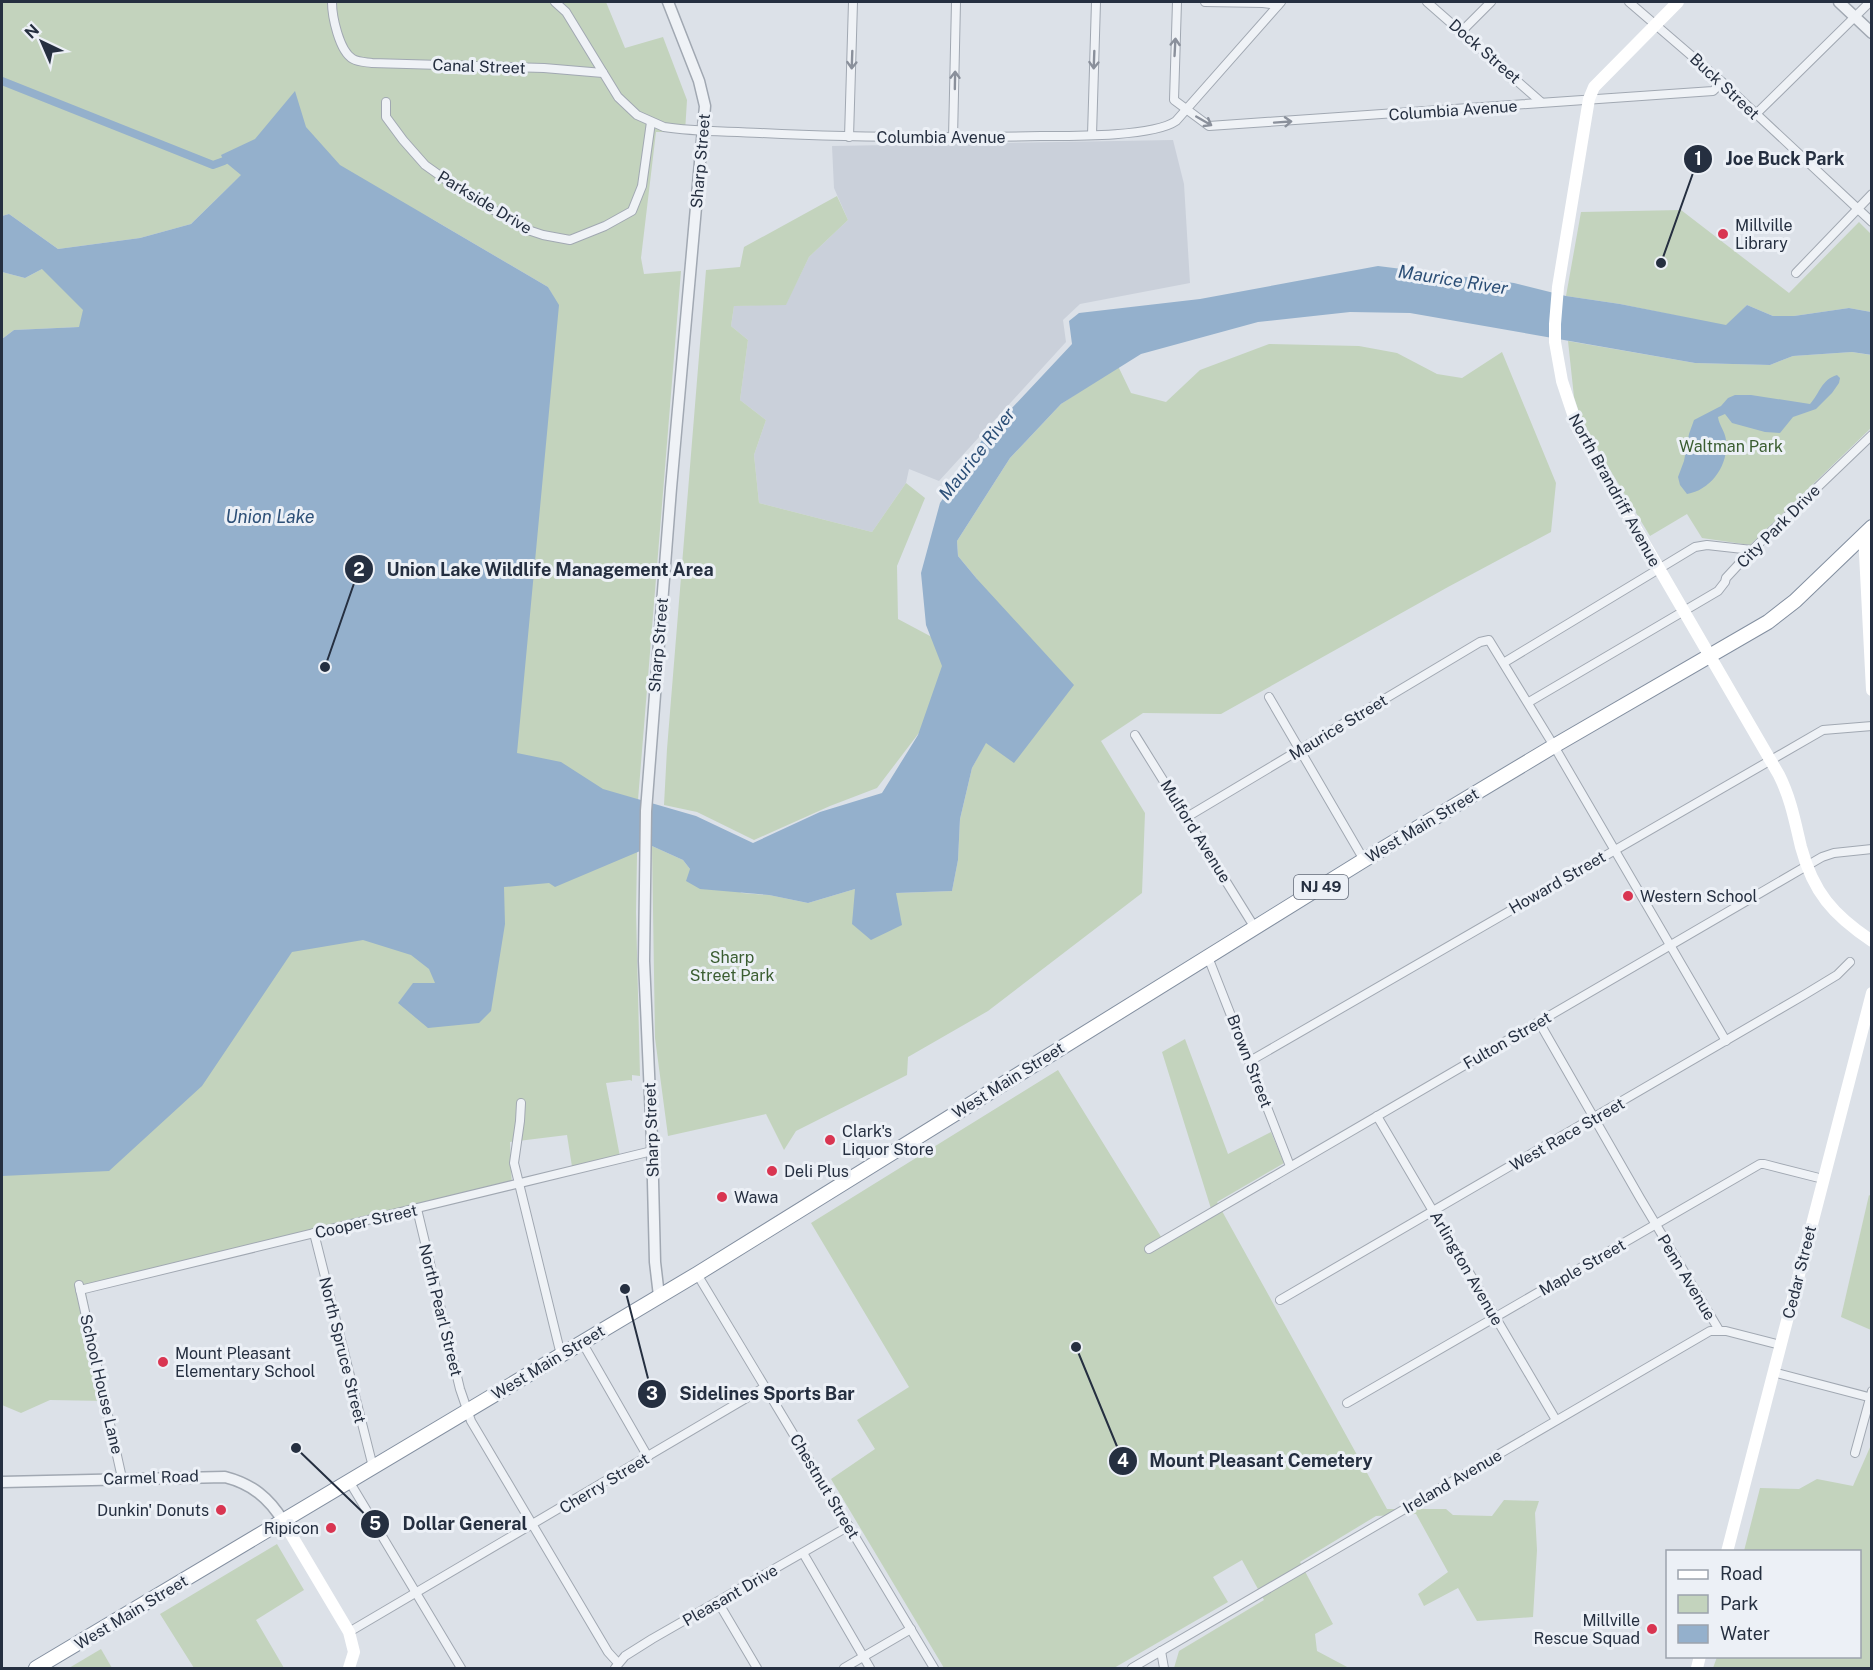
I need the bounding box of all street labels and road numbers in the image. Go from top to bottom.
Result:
street label: Dock Street [1445,15,1524,88]
street label: Buck Street [1686,49,1763,123]
street label: Canal Street [432,55,526,78]
street label: Columbia Avenue [1388,97,1518,124]
street label: Sharp Street [687,113,714,209]
street label: Columbia Avenue [876,128,1006,147]
street label: Parkside Drive [434,167,535,238]
street label: North Brandriff Avenue [1565,410,1665,570]
street label: City Park Drive [1733,481,1824,572]
street label: Sharp Street [645,597,672,693]
street label: Maurice Street [1286,691,1391,764]
street label: Mulford Avenue [1156,776,1235,886]
street label: West Main Street [1362,784,1482,867]
street label: Howard Street [1506,847,1609,918]
road number: NJ 49 [1294,875,1348,899]
street label: Fulton Street [1460,1008,1554,1073]
street label: Brown Street [1223,1012,1276,1110]
street label: West Main Street [949,1038,1068,1123]
street label: Sharp Street [640,1082,663,1178]
street label: West Race Street [1507,1094,1628,1175]
street label: Cooper Street [313,1200,419,1243]
street label: Arlington Avenue [1426,1208,1507,1329]
street label: Cedar Street [1779,1224,1820,1321]
street label: Penn Avenue [1654,1231,1720,1323]
street label: Maple Street [1536,1235,1629,1300]
street label: North Pearl Street [415,1242,466,1378]
street label: North Spruce Street [315,1275,370,1425]
street label: School House Lane [76,1312,127,1456]
street label: West Main Street [488,1321,608,1404]
street label: Chestnut Street [786,1430,863,1542]
street label: Ireland Avenue [1399,1445,1505,1517]
street label: Cherry Street [556,1449,653,1518]
street label: Carmel Road [103,1466,199,1489]
street label: Pleasant Drive [679,1561,781,1630]
street label: West Main Street [71,1571,191,1654]

